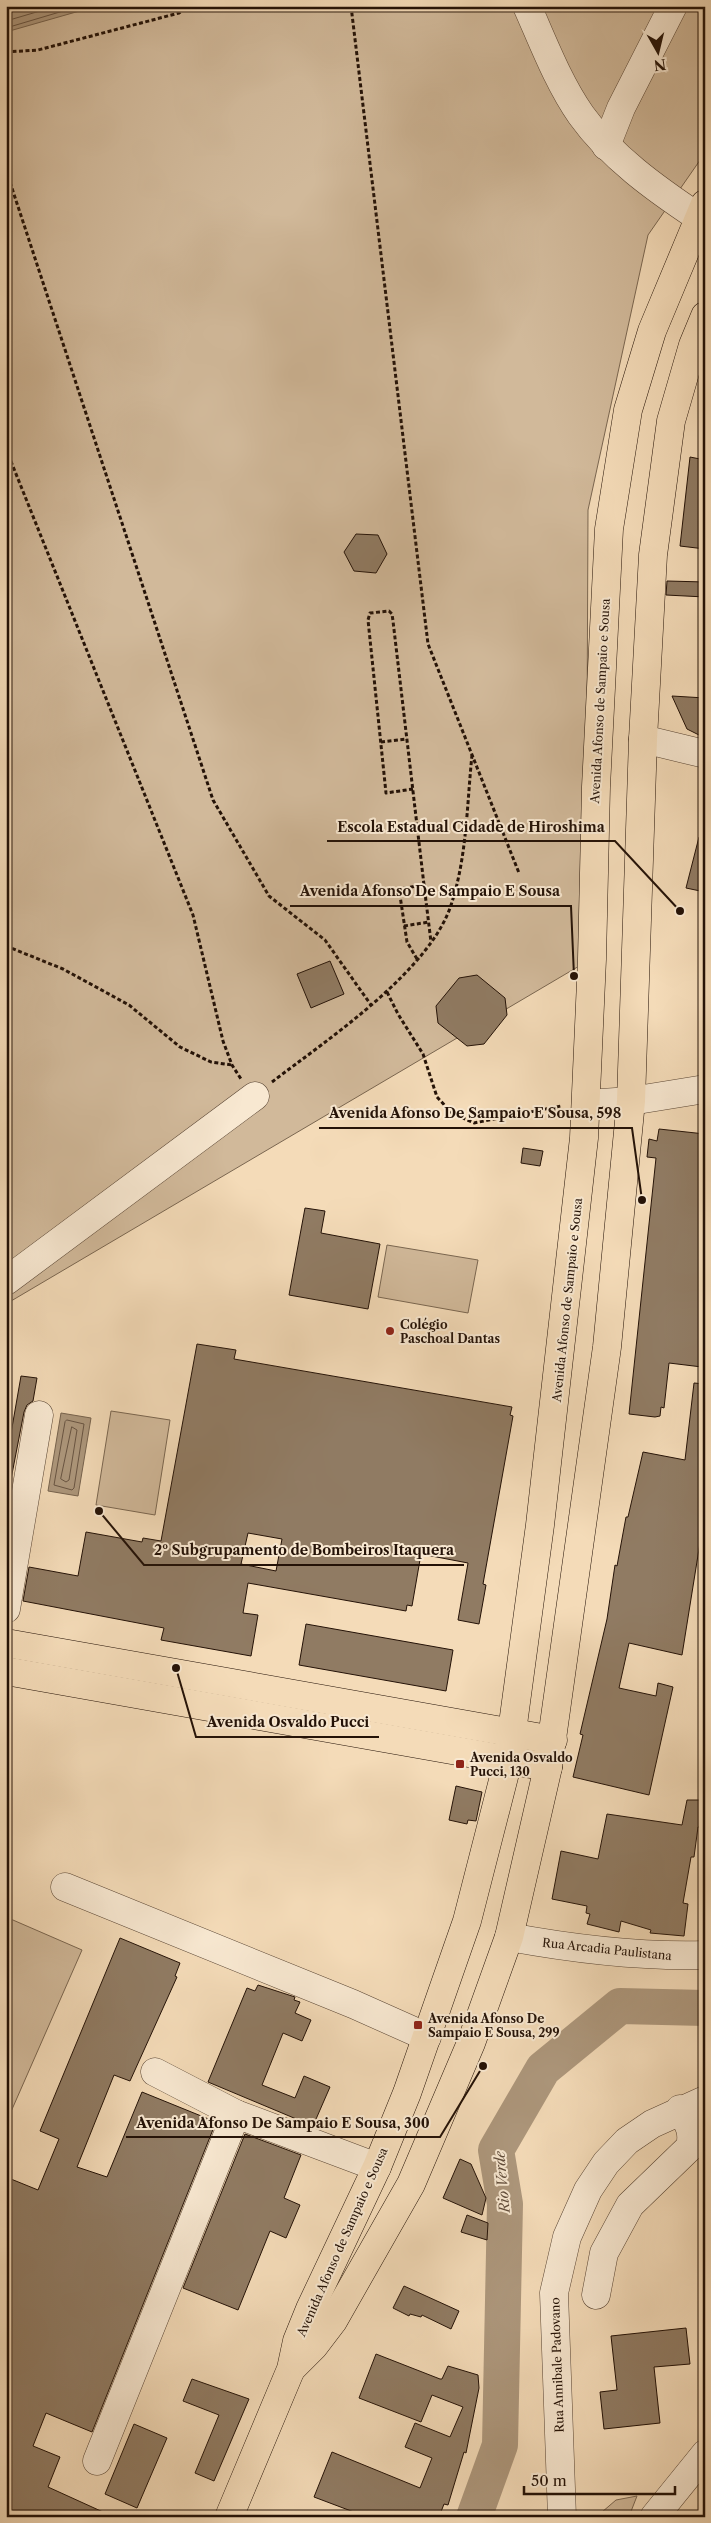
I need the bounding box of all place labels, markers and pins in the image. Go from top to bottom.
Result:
callout: Escola Estadual Cidade de Hiroshima [327,812,615,841]
callout: Avenida Afonso De Sampaio E Sousa [290,877,571,906]
callout: Avenida Afonso De Sampaio E Sousa, 598 [319,1099,632,1128]
place label: Colégio Paschoal Dantas [400,1317,500,1346]
marker: Colégio Paschoal Dantas [384,1325,396,1337]
callout: 2º Subgrupamento de Bombeiros Itaquera [144,1536,464,1565]
callout: Avenida Osvaldo Pucci [196,1708,379,1737]
place label: Avenida Osvaldo Pucci, 130 [469,1750,573,1779]
marker: Avenida Osvaldo Pucci, 130 [454,1758,466,1770]
place label: Avenida Afonso De Sampaio E Sousa, 299 [427,2011,560,2040]
marker: Avenida Afonso De Sampaio E Sousa, 299 [412,2019,424,2031]
callout: Avenida Afonso De Sampaio E Sousa, 300 [126,2108,440,2137]

